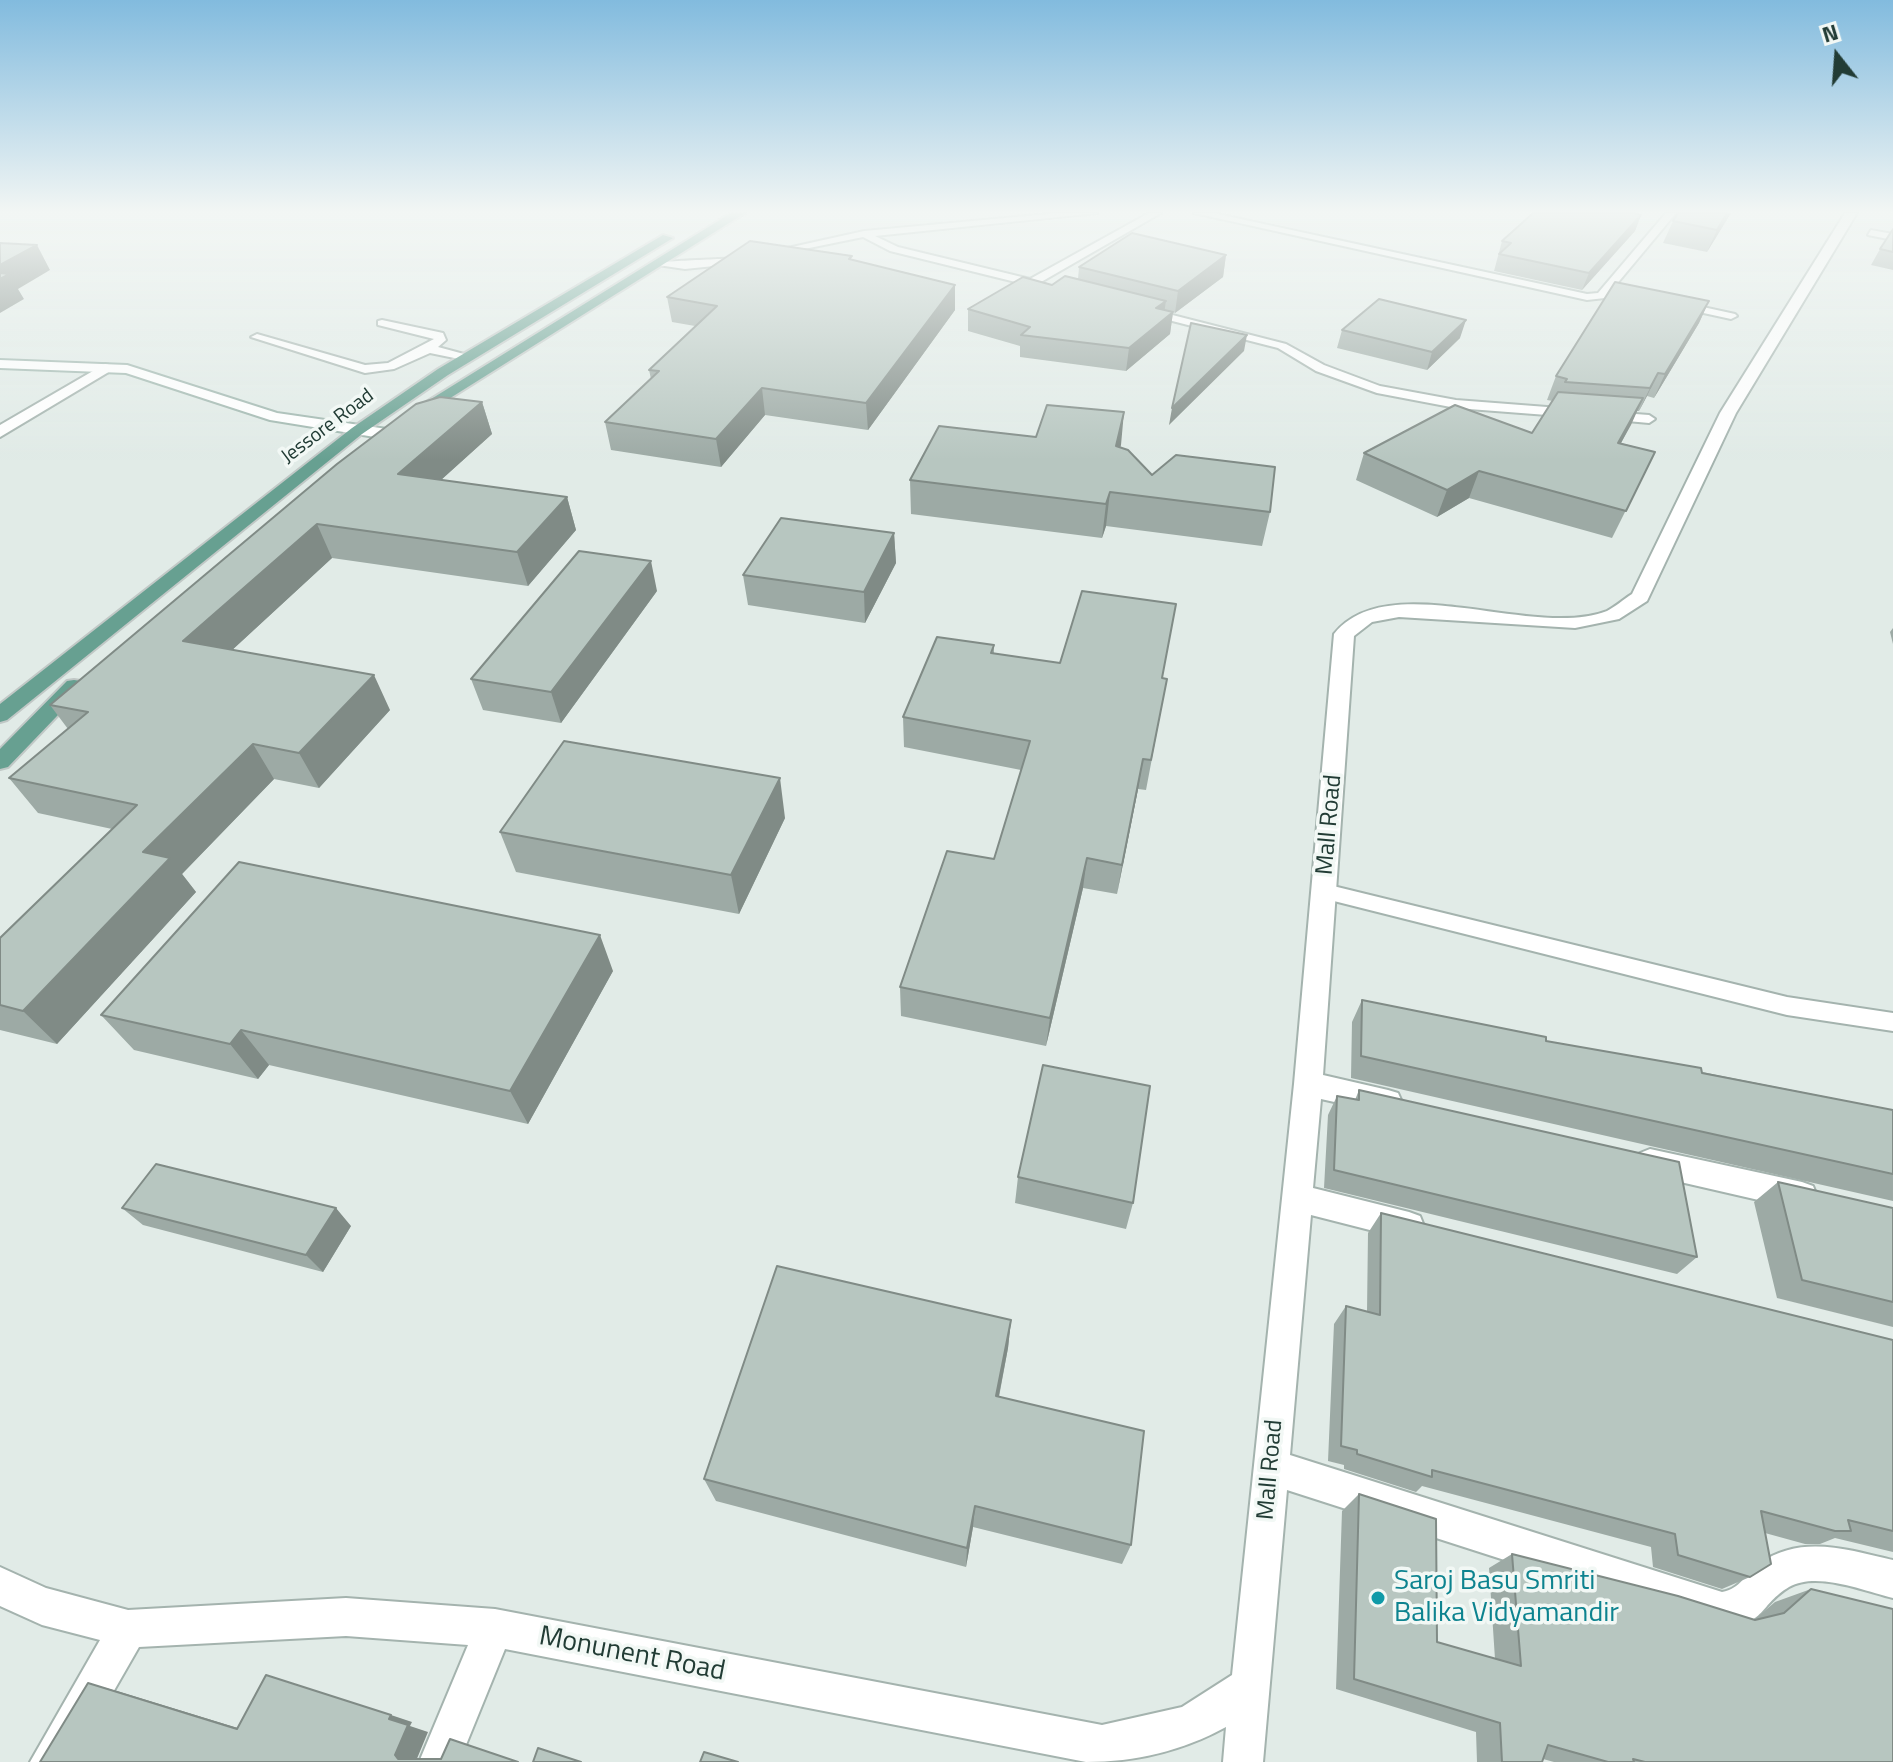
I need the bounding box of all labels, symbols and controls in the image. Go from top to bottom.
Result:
text: N [1818,15,1842,52]
north arrow [1797,16,1877,96]
street label: Jessore Road [277,384,379,470]
street label: Mall Road [1311,774,1349,876]
street label: Mall Road [1252,1419,1290,1521]
place label: Saroj Basu Smriti Balika Vidyamandir [1394,1565,1619,1631]
marker: Saroj Basu Smriti Balika Vidyamandir [1369,1589,1387,1607]
street label: Monunent Road [536,1620,728,1690]

